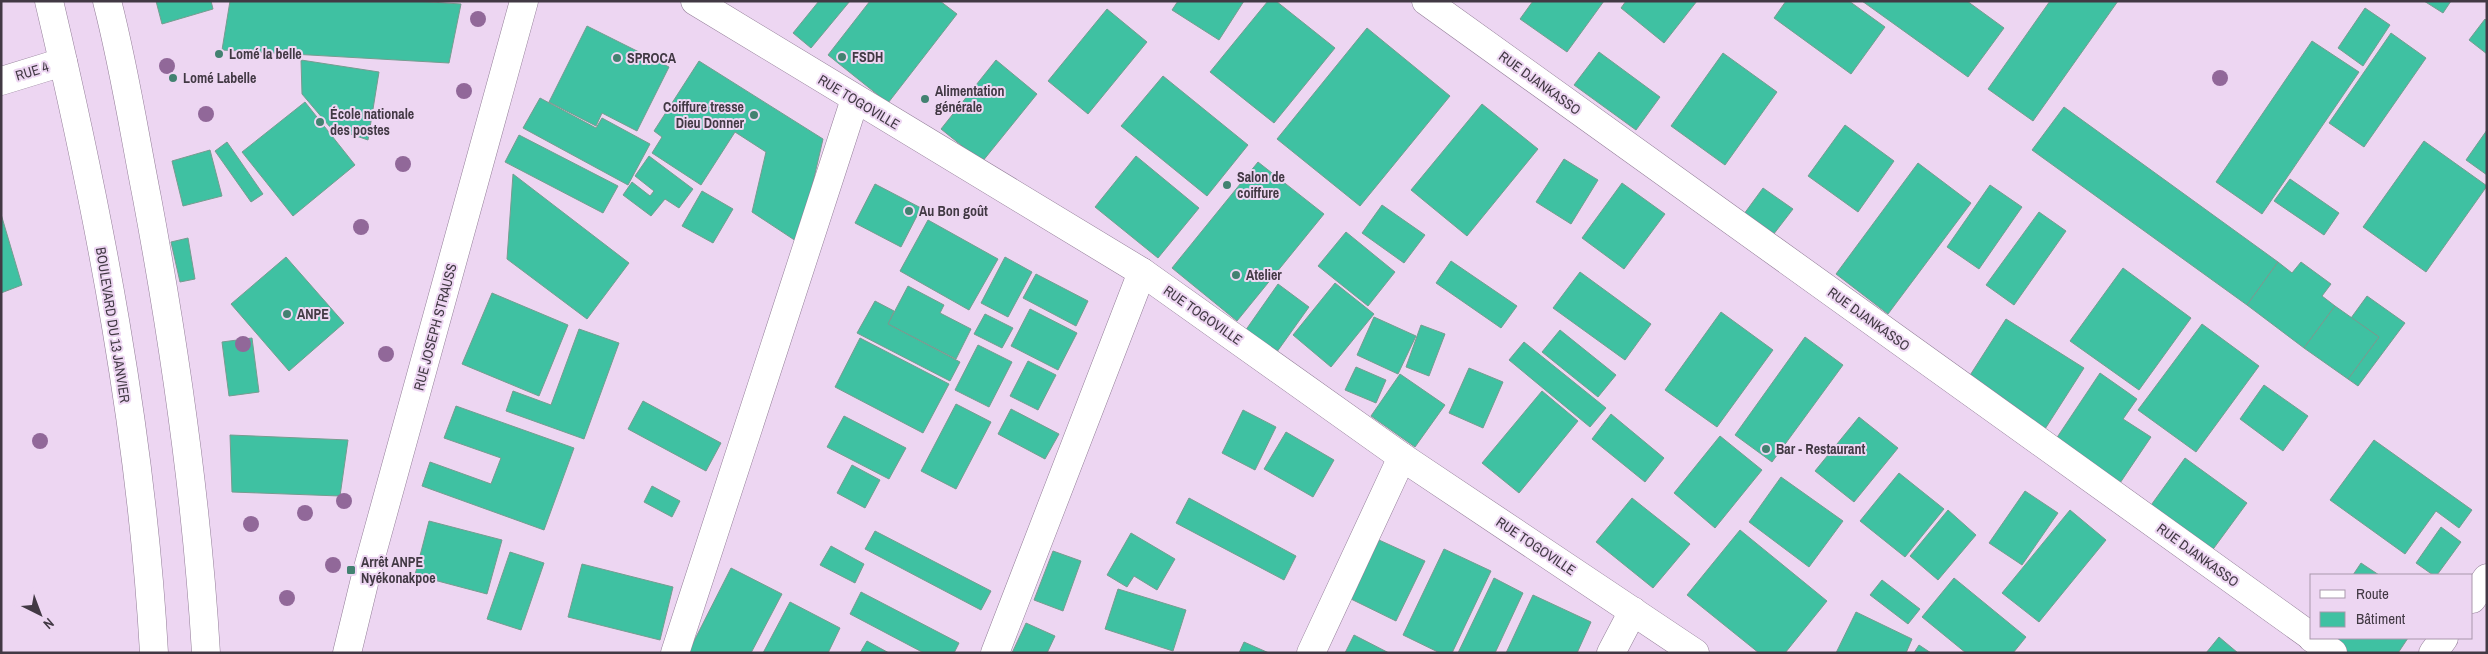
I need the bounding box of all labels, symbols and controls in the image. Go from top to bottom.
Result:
place label: Lomé la belle [229,45,302,63]
street label: RUE DJANKASSO [1495,47,1585,119]
marker: Lomé la belle [213,48,225,60]
place label: FSDH [852,48,883,66]
place label: SPROCA [627,49,677,67]
marker: FSDH [836,51,848,63]
marker: SPROCA [611,52,623,64]
street label: RUE 4 [13,57,51,85]
place label: Lomé Labelle [183,69,256,87]
street label: RUE TOGOVILLE [815,71,903,133]
marker: Lomé Labelle [167,72,179,84]
place label: Alimentation générale [935,82,1005,116]
marker: Alimentation générale [919,93,931,105]
place label: Coiffure tresse Dieu Donner [663,98,745,132]
place label: École nationale des postes [330,105,414,139]
marker: Coiffure tresse Dieu Donner [748,109,760,121]
marker: École nationale des postes [314,116,326,128]
place label: Salon de coiffure [1237,168,1285,202]
marker: Salon de coiffure [1221,179,1233,191]
place label: Au Bon goût [919,202,988,220]
marker: Au Bon goût [903,205,915,217]
street label: BOULEVARD DU 13 JANVIER [92,246,134,404]
street label: RUE JOSEPH STRAUSS [409,261,461,392]
place label: Atelier [1246,266,1282,284]
marker: Atelier [1230,269,1242,281]
street label: RUE TOGOVILLE [1160,281,1246,349]
street label: RUE DJANKASSO [1824,283,1914,355]
place label: ANPE [297,305,329,323]
marker: ANPE [281,308,293,320]
place label: Bar - Restaurant [1776,440,1865,458]
marker: Bar - Restaurant [1760,443,1772,455]
street label: RUE TOGOVILLE [1493,513,1579,579]
street label: RUE DJANKASSO [2153,519,2243,591]
place label: Arrêt ANPE Nyékonakpoe [361,553,436,587]
marker: Arrêt ANPE Nyékonakpoe [345,564,357,576]
legend [2310,574,2473,639]
text: Route [2356,583,2389,604]
north arrow [15,589,65,639]
text: Bâtiment [2356,608,2406,629]
text: N [40,614,58,633]

